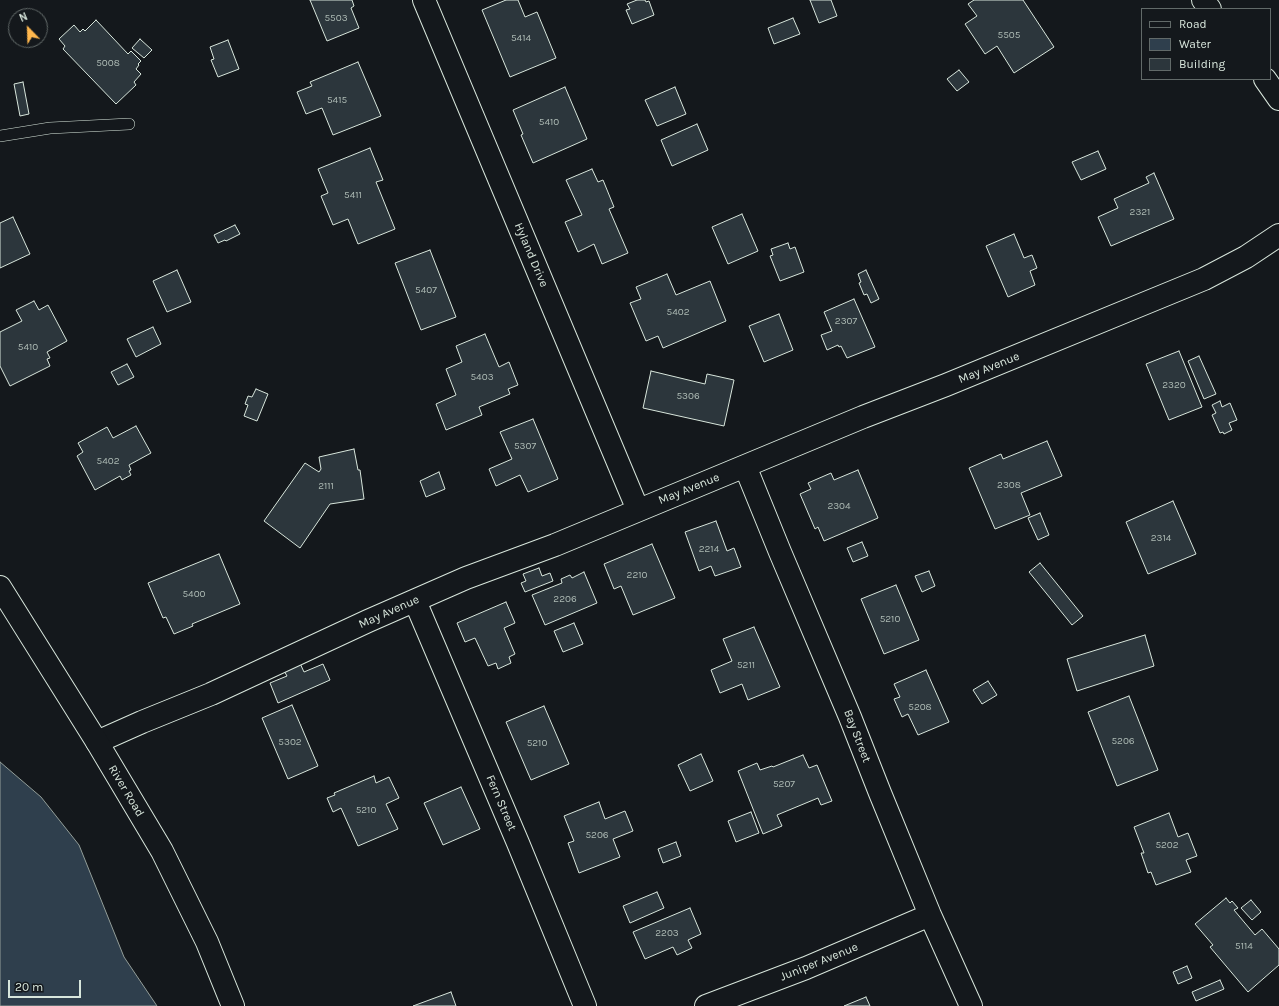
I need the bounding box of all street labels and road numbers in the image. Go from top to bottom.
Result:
street label: Hyland Drive [511,221,551,289]
street label: May Avenue [956,349,1022,387]
street label: May Avenue [656,470,722,508]
street label: May Avenue [357,592,421,632]
street label: Bay Street [840,708,874,764]
street label: River Road [105,762,147,820]
street label: Fern Street [483,773,519,833]
street label: Juniper Avenue [778,940,860,984]

